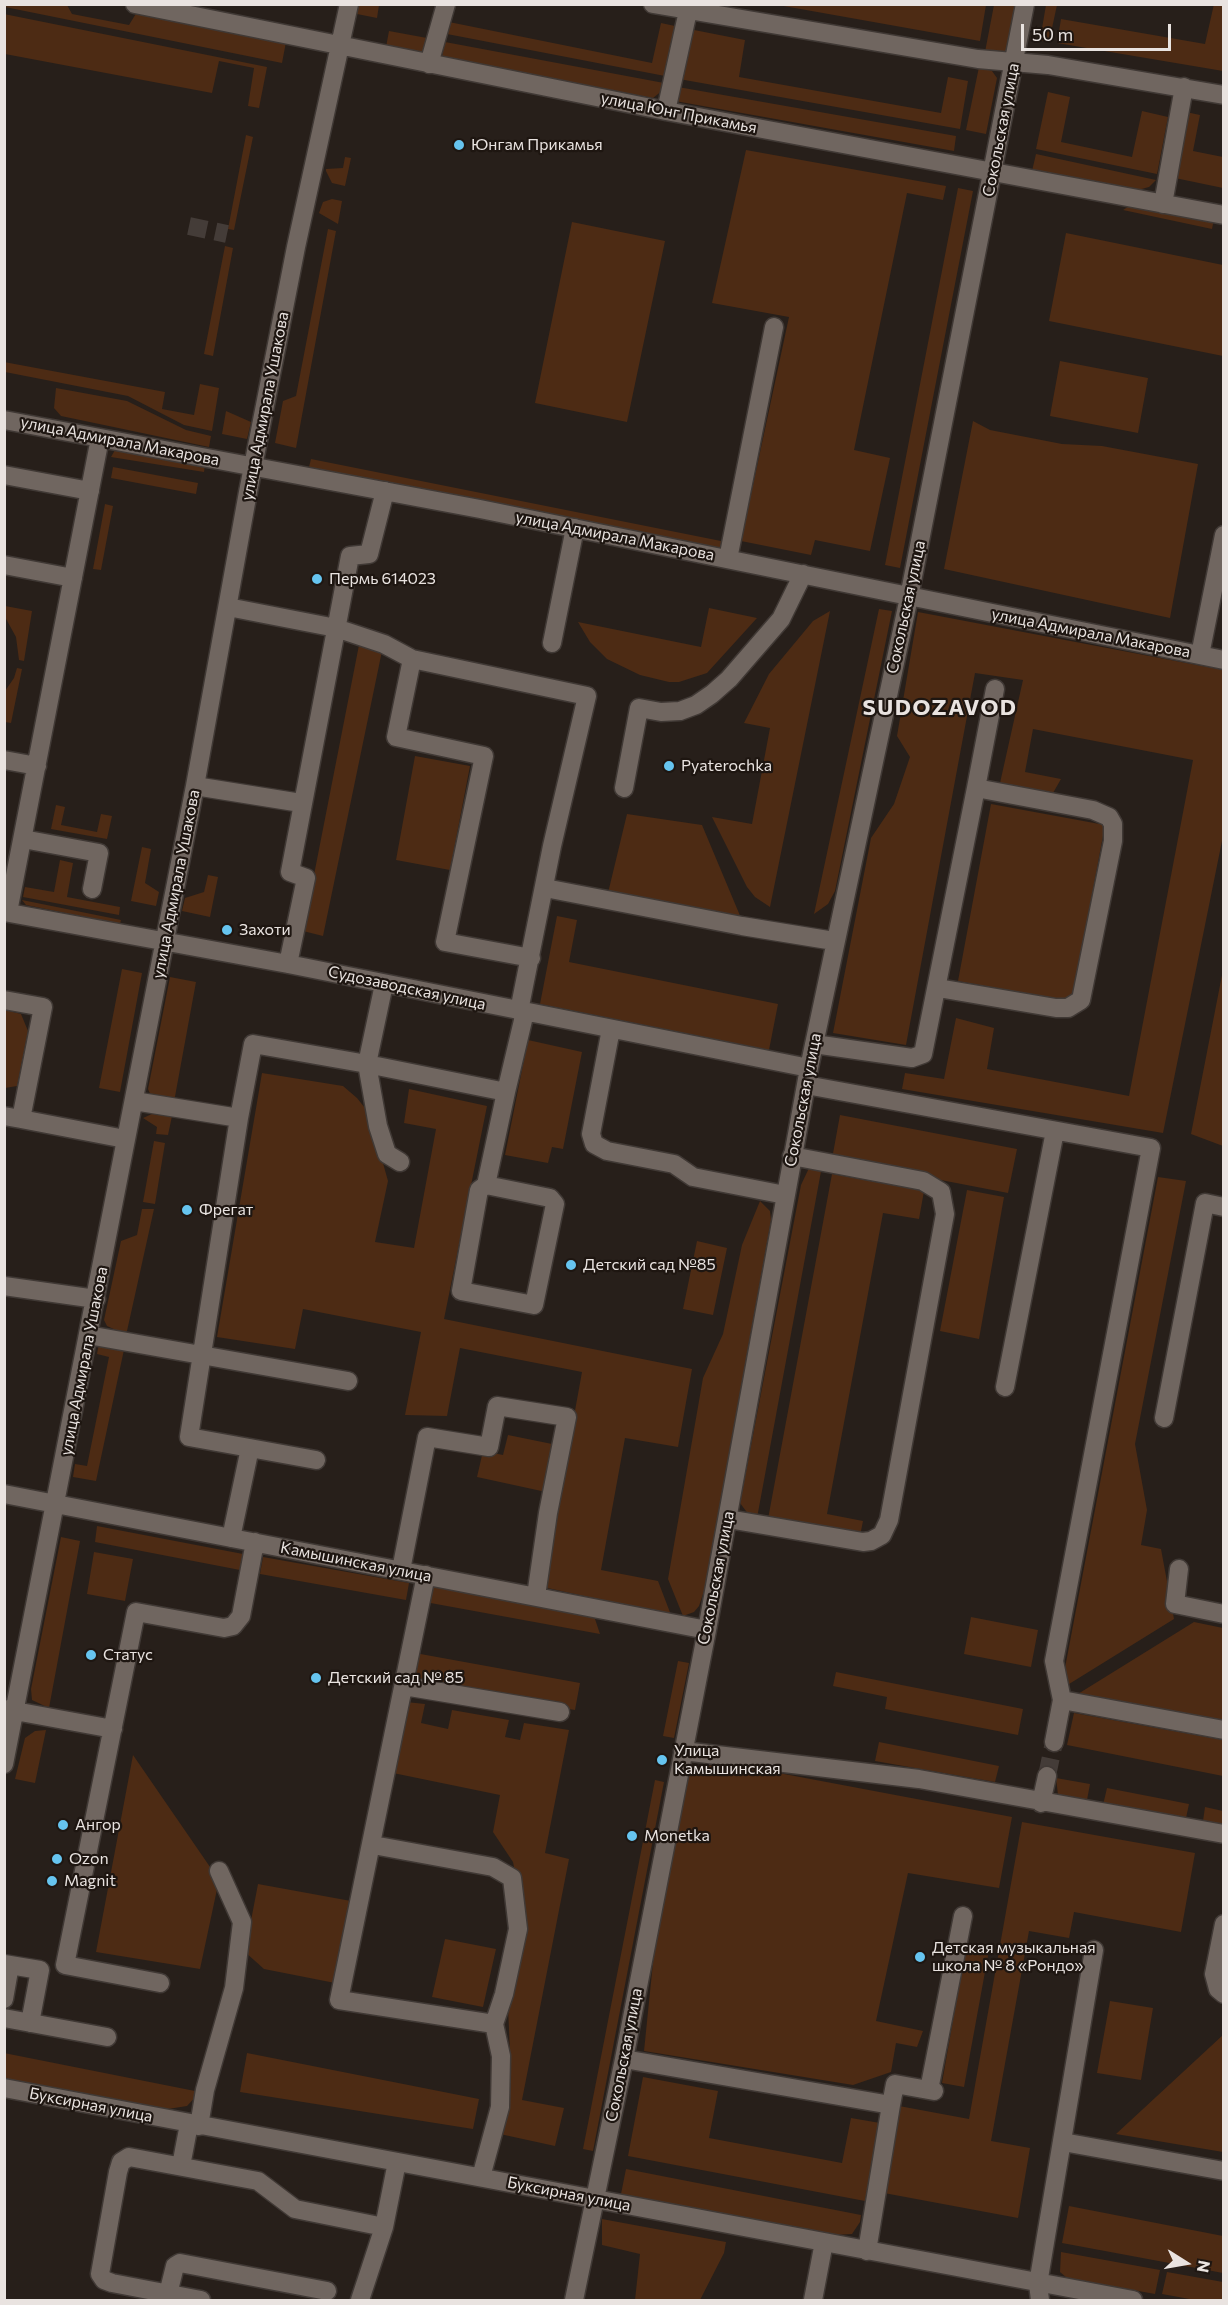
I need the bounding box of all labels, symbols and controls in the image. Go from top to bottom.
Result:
scale bar [1024,12,1174,50]
text: 50 m [1032,23,1073,45]
street label: Сокольская улица [979,62,1023,198]
street label: улица Юнг Прикамья [599,88,759,138]
place label: Юнгам Прикамья [471,135,603,155]
marker: Юнгам Прикамья [452,138,466,152]
street label: улица Адмирала Ушакова [237,310,293,502]
street label: улица Адмирала Макарова [19,412,221,470]
street label: улица Адмирала Макарова [514,507,716,565]
street label: Сокольская улица [883,539,929,675]
place label: Пермь 614023 [329,569,436,589]
marker: Пермь 614023 [310,572,324,586]
street label: улица Адмирала Макарова [990,604,1192,662]
district label: SUDOZAVOD [863,695,1017,721]
place label: Pyaterochka [681,756,772,776]
marker: Pyaterochka [662,759,676,773]
street label: улица Адмирала Ушакова [148,788,204,980]
place label: Захоти [239,920,291,940]
marker: Захоти [220,923,234,937]
street label: Судозаводская улица [326,962,488,1014]
street label: Сокольская улица [781,1032,825,1168]
place label: Фрегат [199,1200,253,1220]
marker: Фрегат [180,1203,194,1217]
place label: Детский сад №85 [583,1255,716,1275]
marker: Детский сад №85 [564,1258,578,1272]
street label: улица Адмирала Ушакова [56,1265,112,1457]
street label: Сокольская улица [694,1510,738,1646]
street label: Камышинская улица [279,1538,433,1586]
place label: Статус [103,1645,153,1665]
marker: Статус [84,1648,98,1662]
place label: Детский сад № 85 [328,1668,464,1688]
marker: Детский сад № 85 [309,1671,323,1685]
place label: Улица Камышинская [674,1741,781,1779]
marker: Улица Камышинская [655,1753,669,1767]
place label: Ангор [75,1815,121,1835]
marker: Ангор [56,1818,70,1832]
place label: Monetka [644,1826,710,1846]
marker: Monetka [625,1829,639,1843]
place label: Ozon [69,1849,109,1869]
marker: Ozon [50,1852,64,1866]
place label: Magnit [64,1871,116,1891]
marker: Magnit [45,1874,59,1888]
place label: Детская музыкальная школа № 8 «Рондо» [932,1938,1096,1976]
marker: Детская музыкальная школа № 8 «Рондо» [913,1950,927,1964]
street label: Сокольская улица [602,1987,646,2123]
street label: Буксирная улица [28,2084,154,2126]
street label: Буксирная улица [506,2173,632,2215]
north arrow [1156,2233,1216,2293]
text: N [1194,2259,1215,2274]

